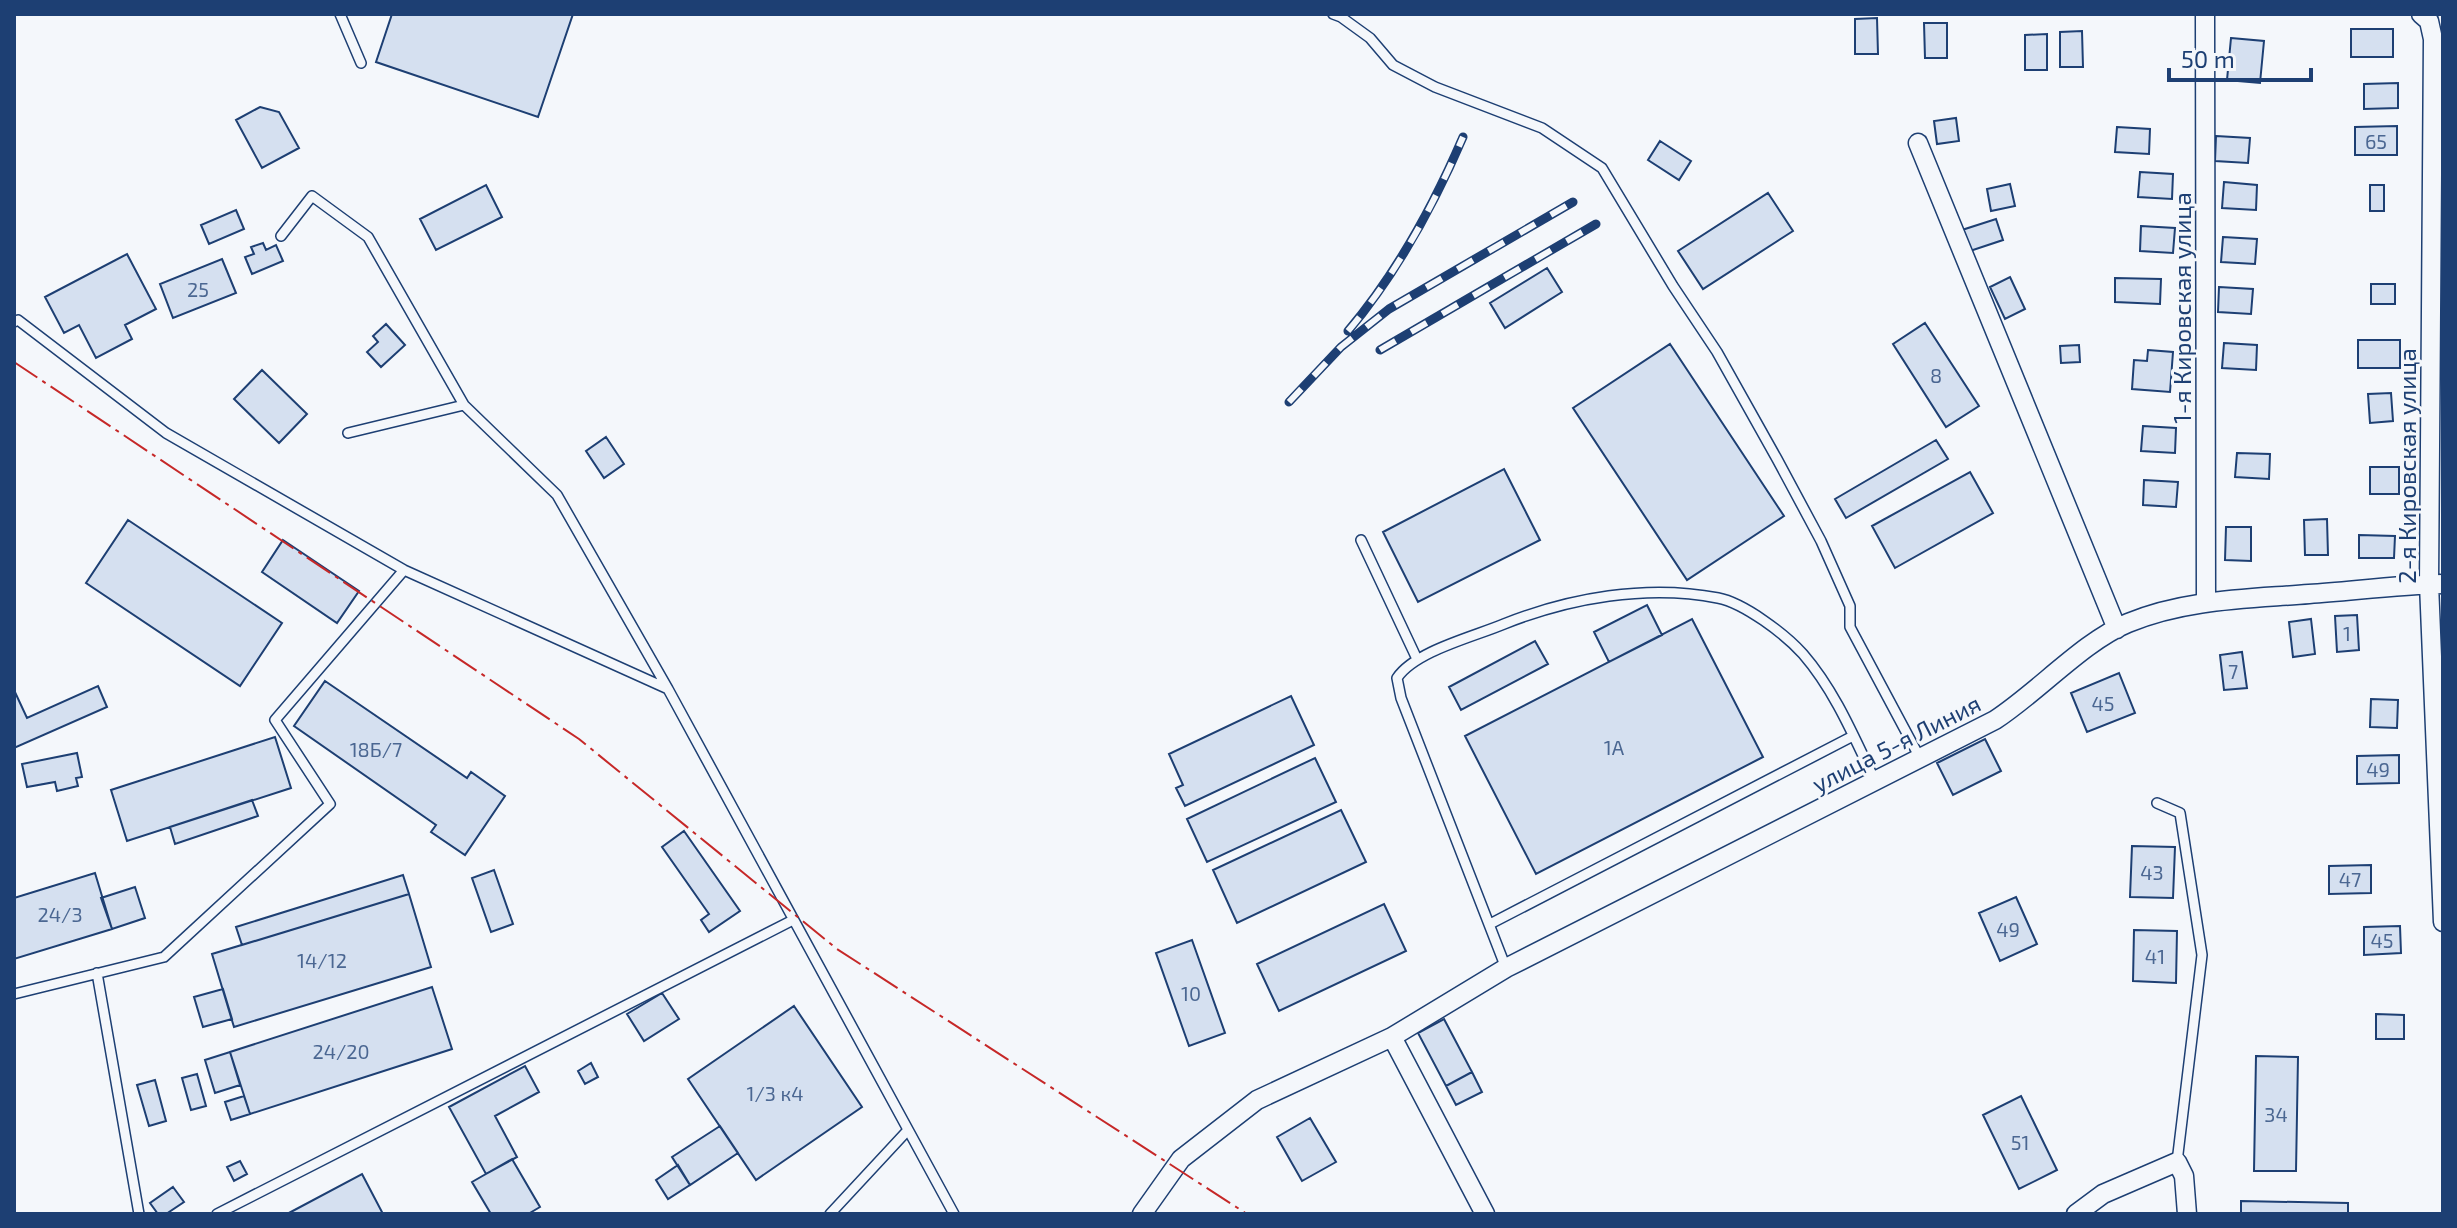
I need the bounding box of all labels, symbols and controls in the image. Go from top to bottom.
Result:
scale bar [2169,32,2311,82]
text: 50 m [2181,44,2235,73]
house number: 65 [2365,129,2387,153]
street label: 1-я Кировская улица [2167,192,2197,424]
house number: 25 [187,277,209,301]
street label: 2-я Кировская улица [2392,348,2422,584]
house number: 8 [1930,363,1942,387]
house number: 1 [2343,621,2351,645]
house number: 7 [2228,659,2238,683]
street label: улица 5-я Линия [1807,688,1986,799]
house number: 45 [2091,691,2115,715]
house number: 1А [1604,735,1625,759]
house number: 18Б/7 [350,737,402,761]
house number: 49 [2366,757,2390,781]
house number: 43 [2140,860,2164,884]
house number: 47 [2339,867,2361,891]
house number: 24/3 [38,902,83,926]
house number: 49 [1996,917,2020,941]
house number: 45 [2370,928,2394,952]
house number: 41 [2145,944,2165,968]
house number: 14/12 [297,948,347,972]
house number: 10 [1181,981,1201,1005]
house number: 24/20 [312,1039,370,1063]
house number: 1/3 к4 [747,1081,803,1105]
house number: 34 [2264,1102,2288,1126]
house number: 51 [2011,1130,2029,1154]

